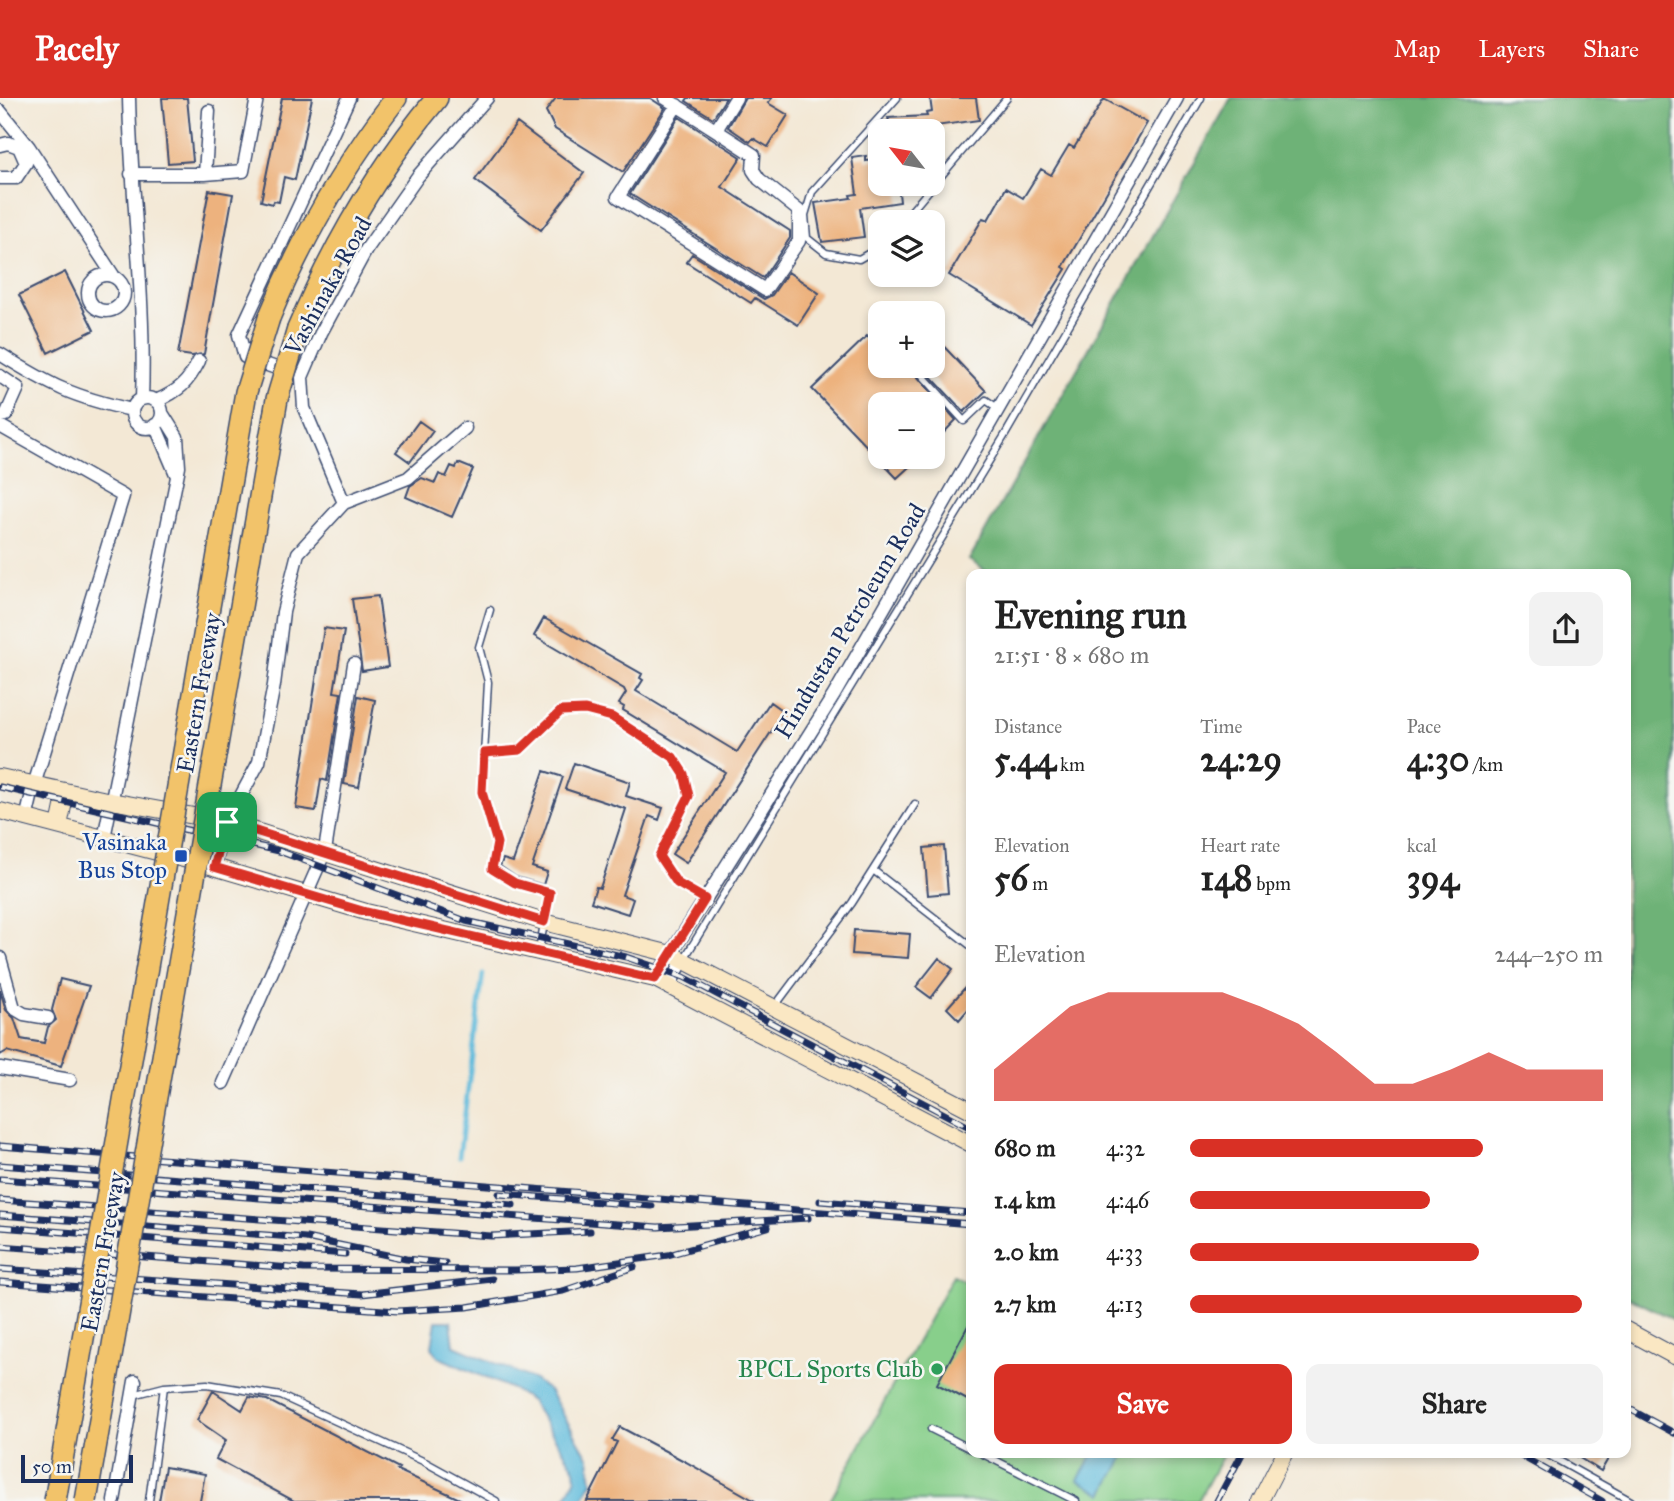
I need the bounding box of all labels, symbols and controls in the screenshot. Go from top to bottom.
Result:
text: Pacely [35,29,119,69]
text: Map [1394,34,1441,64]
text: Layers [1479,34,1545,64]
text: Share [1583,34,1639,64]
north arrow [868,119,945,196]
map controls [868,119,945,469]
button: layers [868,210,945,287]
street label: Vashinaka Road [277,211,379,362]
button: + [868,301,945,378]
button: − [868,392,945,469]
street label: Hindustan Petroleum Road [768,498,932,744]
text: Evening run [994,592,1187,638]
button: share [1529,592,1603,666]
street label: Eastern Freeway [170,610,228,776]
text: 21:51 · 8 × 680 m [994,641,1149,669]
text: Distance [994,715,1062,738]
text: Time [1200,715,1242,738]
text: Pace [1407,715,1441,738]
text: 5.44 [994,738,1056,781]
text: 24:29 [1200,738,1282,781]
text: 4:30 [1407,738,1469,781]
text: km [1056,753,1085,776]
text: /km [1469,753,1503,776]
pin [197,792,257,852]
icon: arrive [208,803,246,841]
place label: Vasinaka Bus Stop [78,827,168,885]
text: Elevation [994,834,1069,857]
text: Heart rate [1200,834,1280,857]
text: kcal [1407,834,1437,857]
marker: Vasinaka Bus Stop [173,848,189,864]
text: 56 [994,857,1028,900]
text: 148 [1200,857,1252,900]
text: 394 [1407,857,1459,900]
text: m [1028,872,1048,895]
text: bpm [1252,872,1291,895]
text: Elevation [994,940,1085,968]
text: 244–250 m [1494,940,1603,968]
text: 680 m [994,1134,1056,1162]
text: 4:32 [1106,1134,1145,1162]
street label: Eastern Freeway [74,1169,132,1335]
text: 1.4 km [994,1186,1056,1214]
text: 4:46 [1106,1186,1149,1214]
text: 2.0 km [994,1238,1059,1266]
text: 4:33 [1106,1238,1143,1266]
text: 2.7 km [994,1290,1056,1318]
text: 4:13 [1106,1290,1143,1318]
place label: BPCL Sports Club [738,1354,923,1384]
marker: BPCL Sports Club [929,1361,945,1377]
button: Save [994,1364,1292,1444]
button: Share [1306,1364,1603,1444]
scale bar [21,1452,133,1484]
text: 50 m [32,1455,72,1478]

